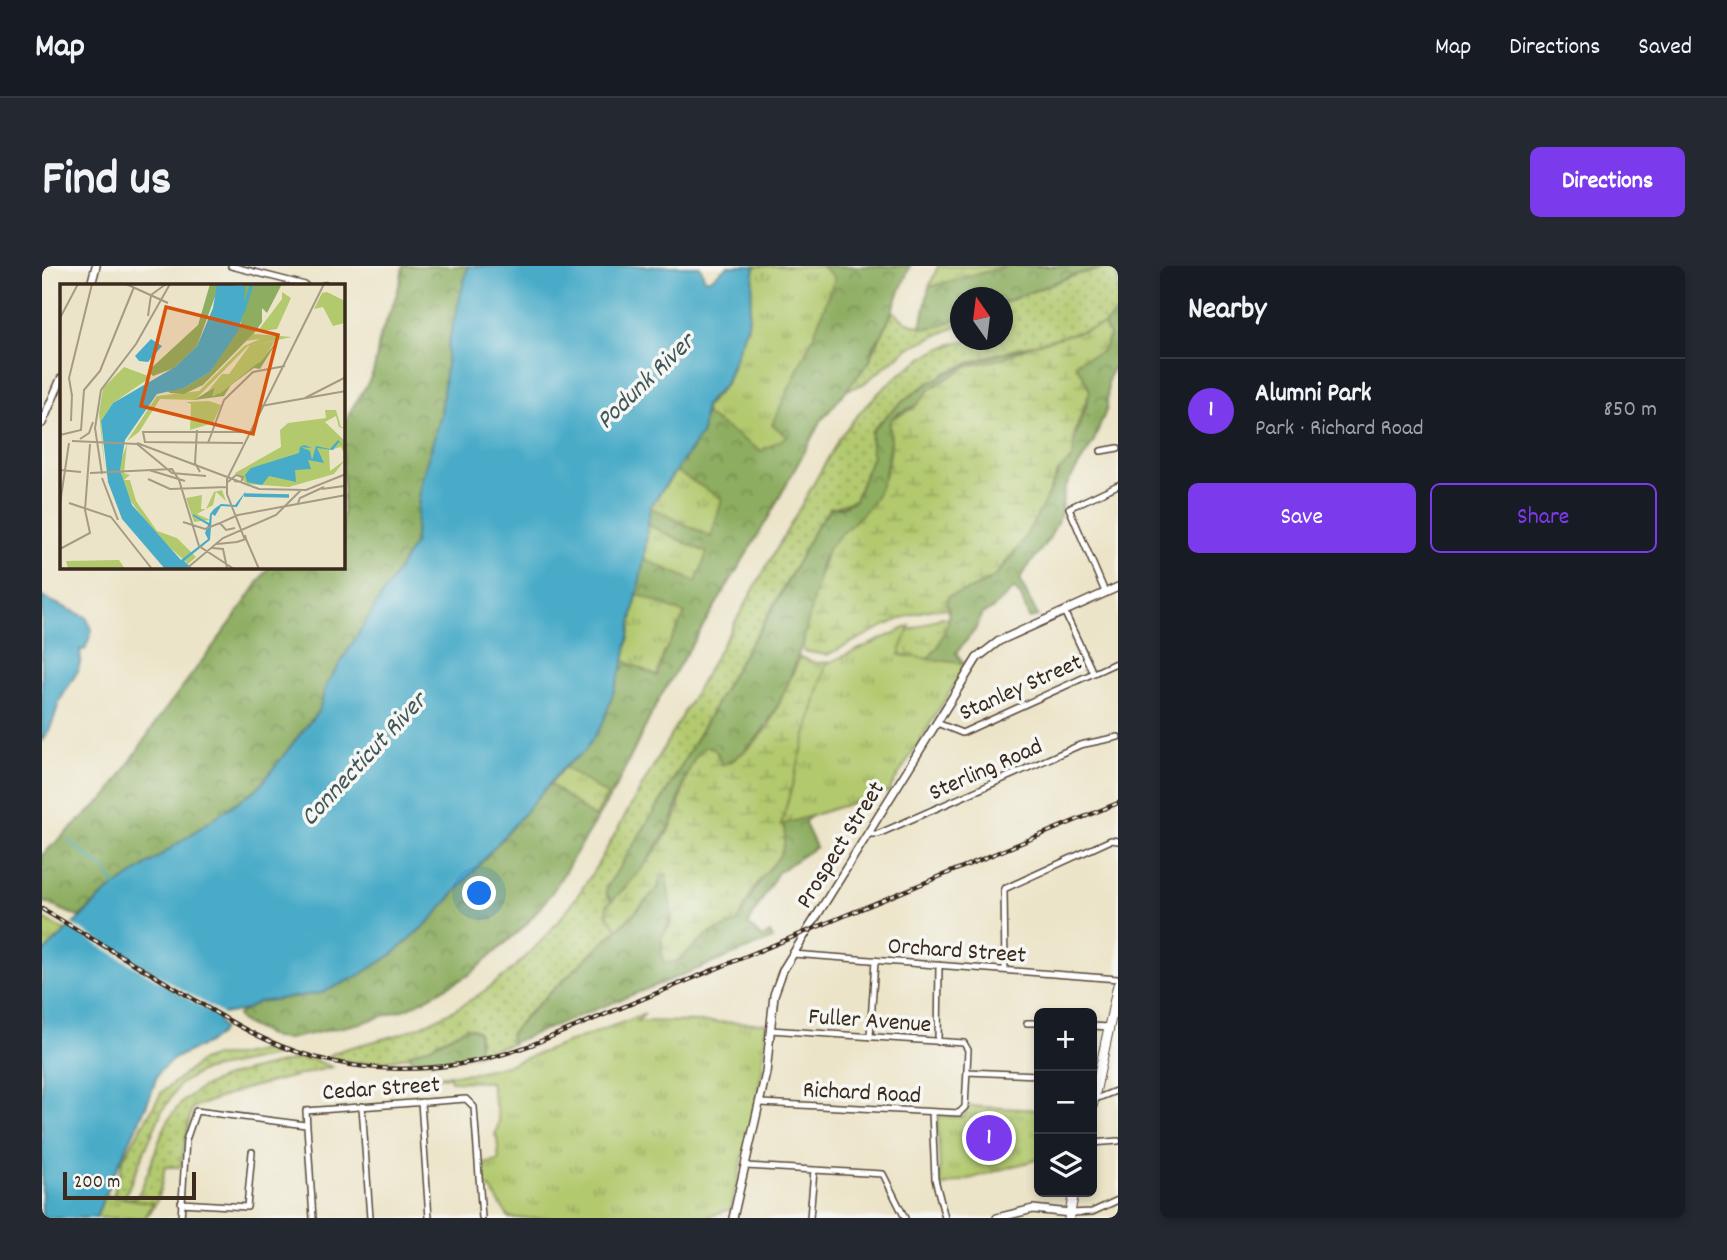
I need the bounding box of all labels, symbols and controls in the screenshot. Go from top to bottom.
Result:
text: Map [35,25,85,72]
text: Map [1435,31,1471,65]
text: Directions [1509,31,1600,65]
text: Saved [1638,31,1692,65]
text: Find us [42,147,171,217]
button: Directions [1530,147,1685,217]
inset map [60,284,345,569]
north arrow [950,287,1013,350]
text: Nearby [1188,290,1266,333]
water label: Podunk River [589,324,707,439]
text: Alumni Park [1255,376,1371,413]
text: 1 [1208,394,1214,427]
text: 850 m [1604,394,1657,427]
text: Park · Richard Road [1255,413,1424,446]
button: Save [1188,483,1416,553]
button: Share [1430,483,1657,553]
street label: Stanley Street [954,646,1088,731]
water label: Connecticut River [293,683,439,836]
street label: Sterling Road [924,731,1048,811]
street label: Prospect Street [789,775,894,916]
your location [462,876,496,910]
street label: Orchard Street [886,930,1027,974]
street label: Fuller Avenue [807,1001,932,1043]
map controls [1034,1008,1097,1197]
button: + [1034,1008,1097,1071]
street label: Cedar Street [321,1069,441,1111]
button: − [1034,1071,1097,1134]
street label: Richard Road [802,1074,922,1114]
pin: 1 [966,1112,1012,1164]
button: layers [1034,1134,1097,1197]
scale bar [63,1169,196,1201]
text: 200 m [74,1170,120,1197]

